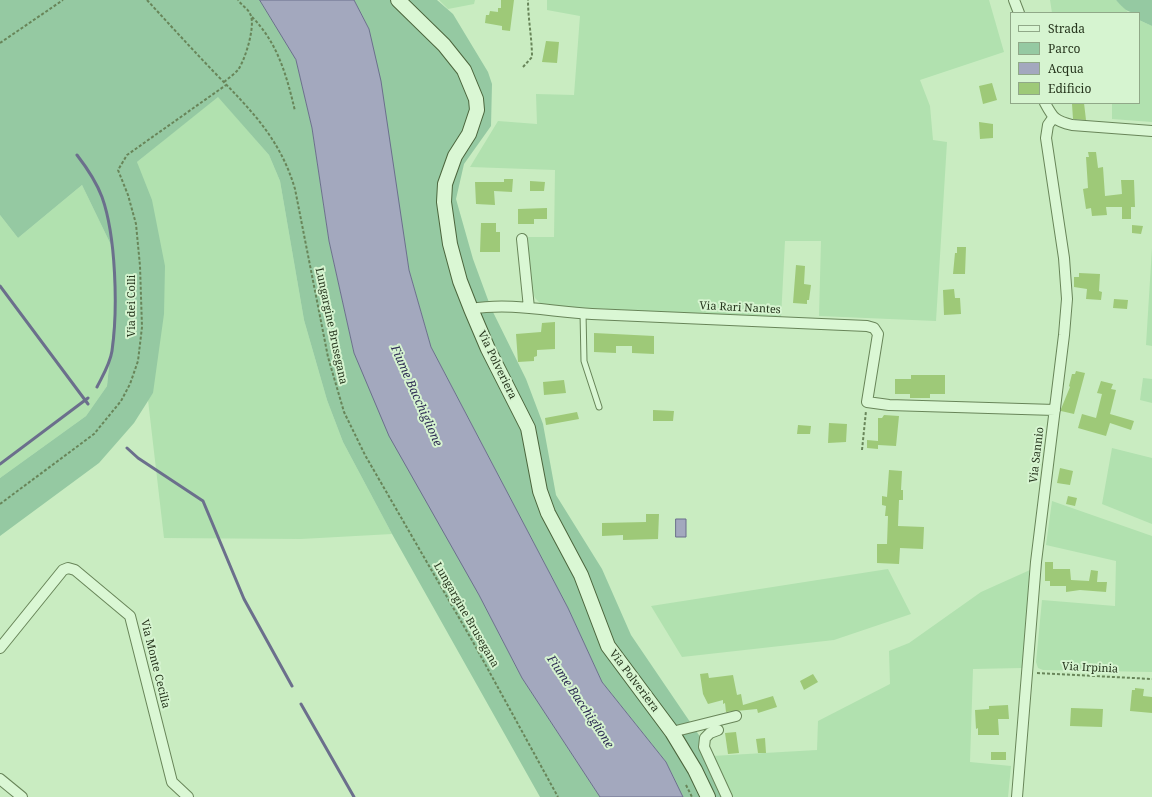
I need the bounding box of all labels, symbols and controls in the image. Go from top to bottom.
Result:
legend [1010,12,1140,104]
text: Strada [1048,20,1085,37]
text: Parco [1048,40,1080,57]
text: Acqua [1048,60,1084,77]
text: Edificio [1048,80,1091,97]
street label: Lungargine Brusegana [312,266,350,386]
street label: Via dei Colli [125,275,139,337]
street label: Via Rari Nantes [699,299,781,317]
street label: Via Polveriera [475,329,519,401]
water label: Fiume Bacchiglione [387,343,445,449]
street label: Via Sannio [1027,426,1047,484]
street label: Lungargine Brusegana [431,560,501,670]
street label: Via Monte Cecilia [138,618,172,710]
street label: Via Polveriera [606,647,662,715]
water label: Fiume Bacchiglione [544,653,616,751]
street label: Via Irpinia [1062,660,1118,676]

